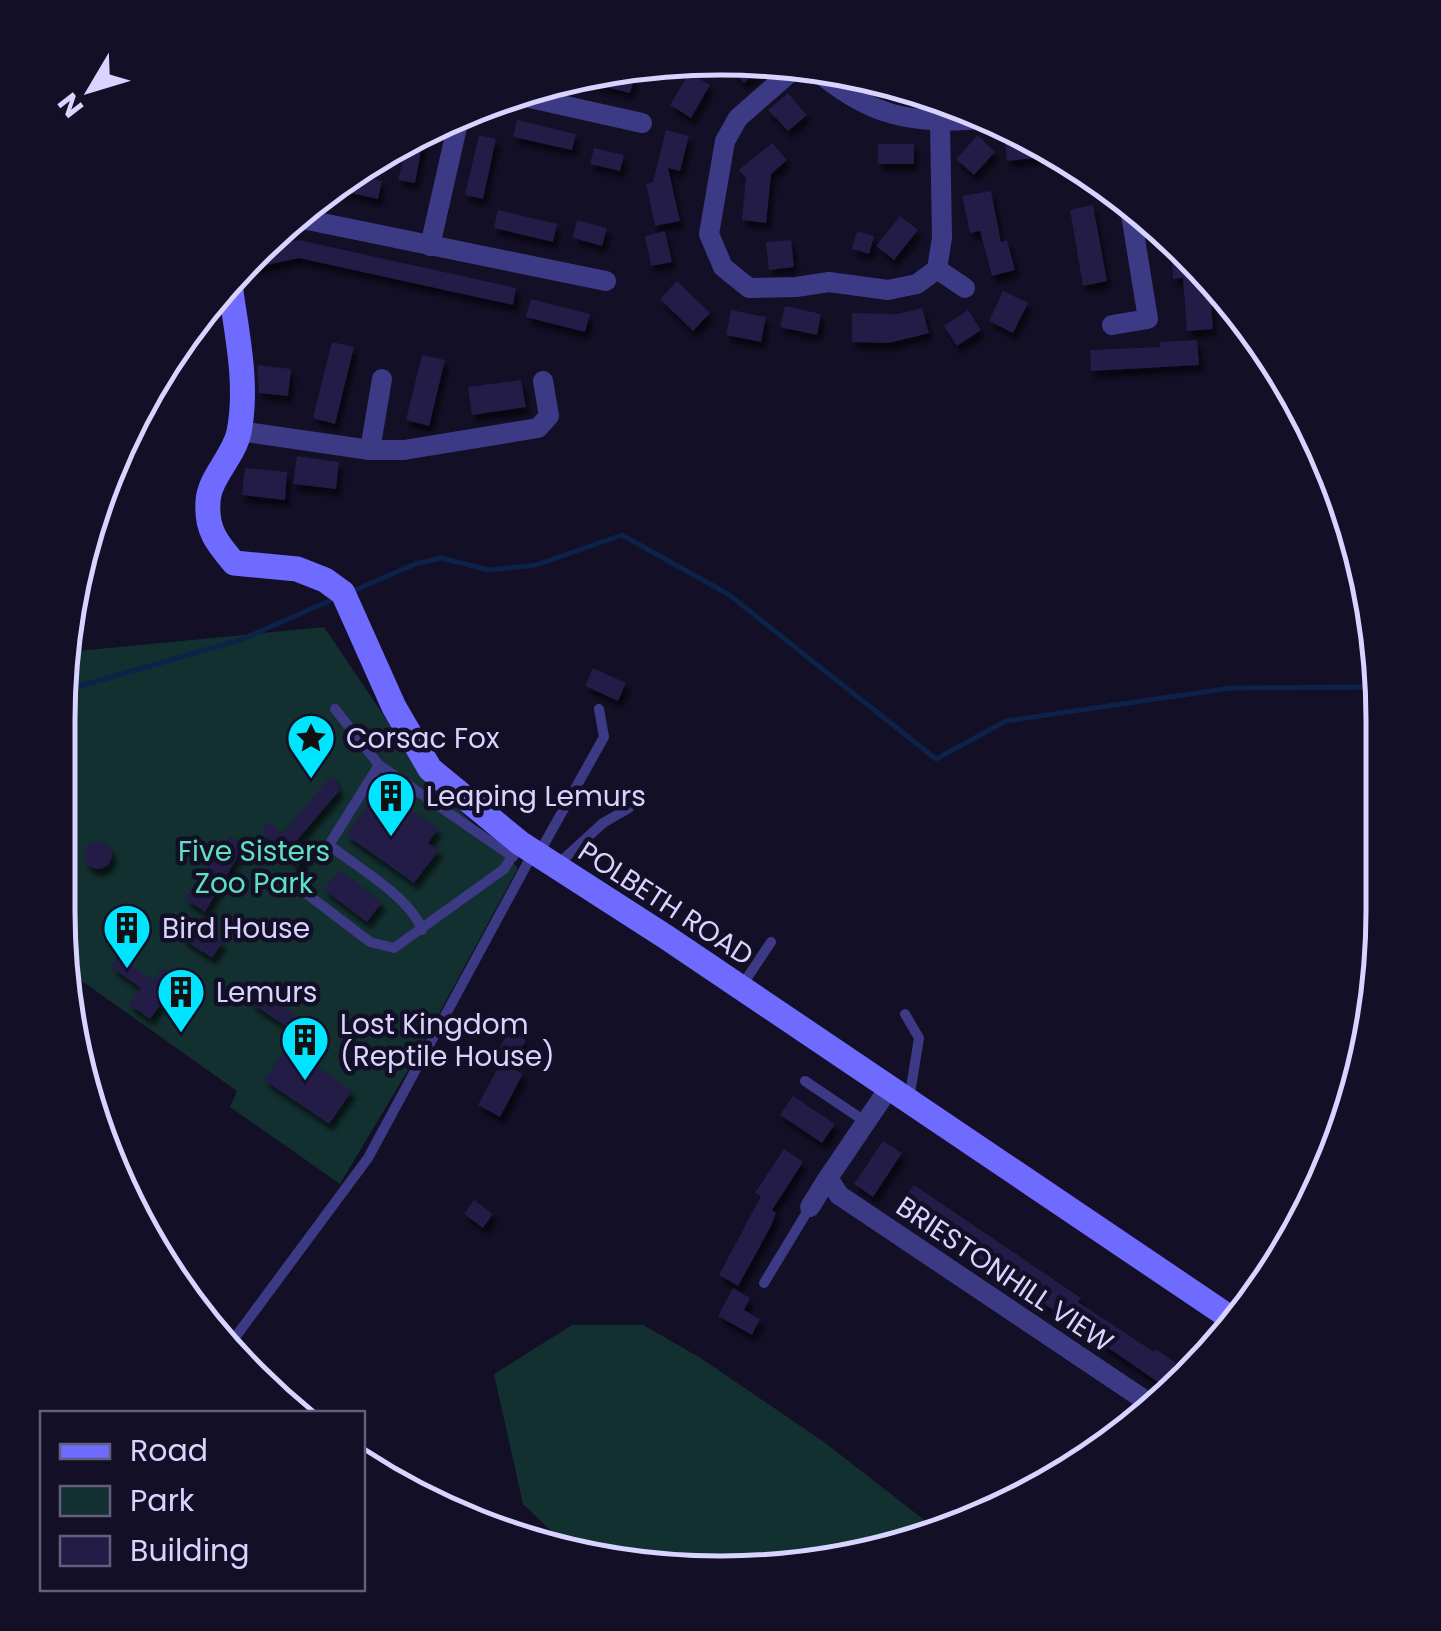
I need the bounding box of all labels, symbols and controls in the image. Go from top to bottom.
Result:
north arrow [40,40,140,140]
text: N [49,85,93,125]
place icon: Corsac Fox [285,712,337,780]
place label: Corsac Fox [346,719,500,758]
building icon: Leaping Lemurs [365,770,417,838]
place label: Leaping Lemurs [426,777,646,816]
park label: Five Sisters Zoo Park [178,832,330,903]
street label: POLBETH ROAD [571,832,761,975]
building icon: Bird House [101,902,153,970]
place label: Bird House [162,909,310,948]
building icon: Lemurs [155,966,207,1034]
place label: Lemurs [216,973,317,1012]
place label: Lost Kingdom (Reptile House) [340,1005,555,1076]
building icon: Lost Kingdom (Reptile House) [279,1014,331,1082]
street label: BRIESTONHILL VIEW [888,1187,1121,1362]
legend [40,1411,365,1591]
text: Road [130,1429,208,1472]
text: Park [130,1479,195,1522]
text: Building [130,1529,250,1572]

